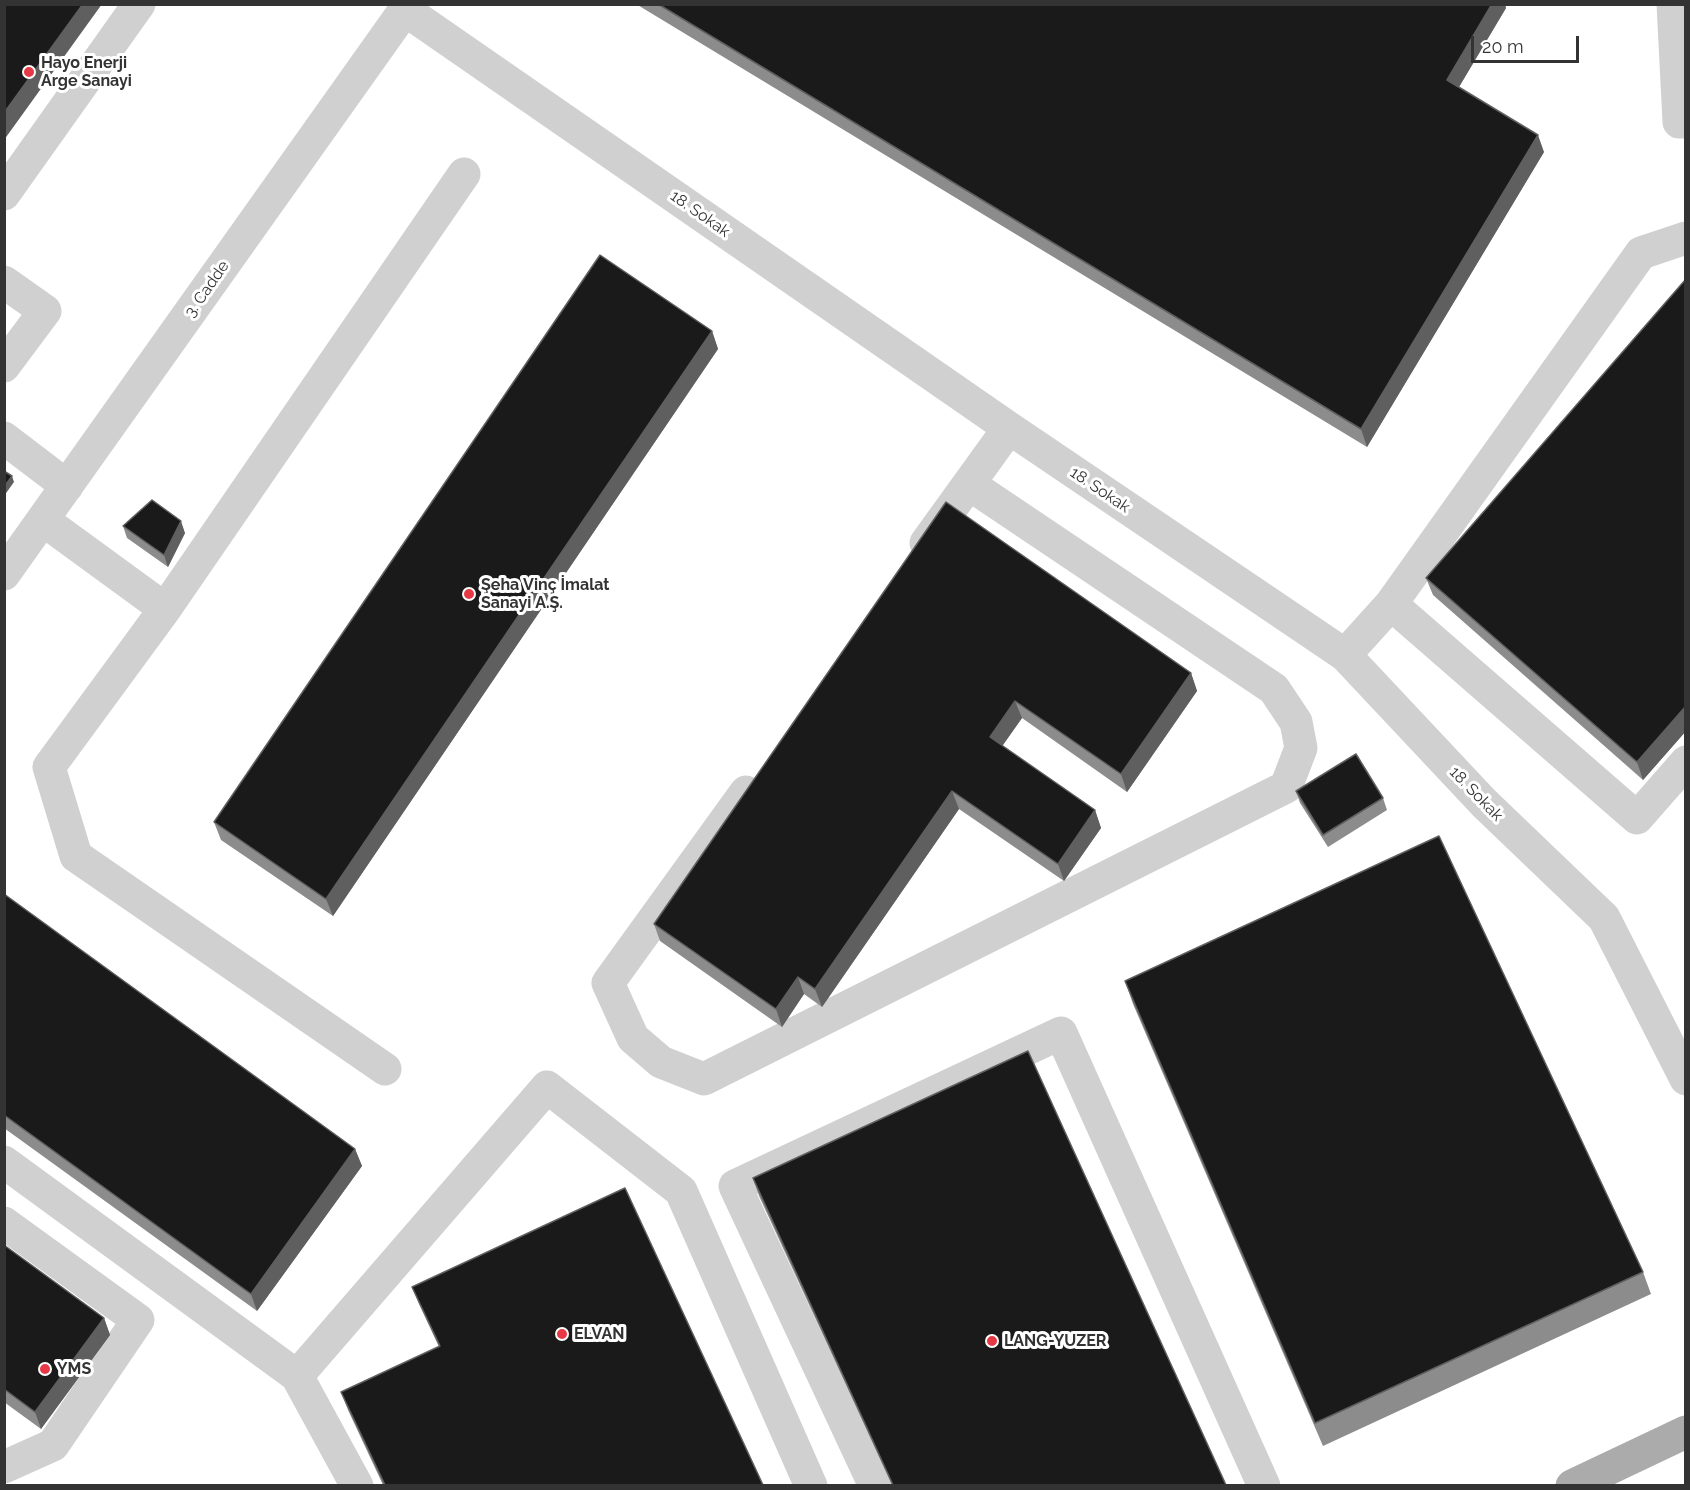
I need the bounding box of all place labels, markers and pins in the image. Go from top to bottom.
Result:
place label: Hayo Enerji Arge Sanayi [41,53,132,91]
marker: Hayo Enerji Arge Sanayi [22,65,36,79]
place label: Şeha Vinç İmalat Sanayi A.Ş. [481,575,609,613]
marker: Şeha Vinç İmalat Sanayi A.Ş. [462,587,476,601]
place label: ELVAN [574,1324,624,1344]
marker: ELVAN [555,1327,569,1341]
place label: LANG-YUZER [1004,1331,1106,1351]
marker: LANG-YUZER [985,1334,999,1348]
place label: YMS [57,1359,91,1379]
marker: YMS [38,1362,52,1376]

